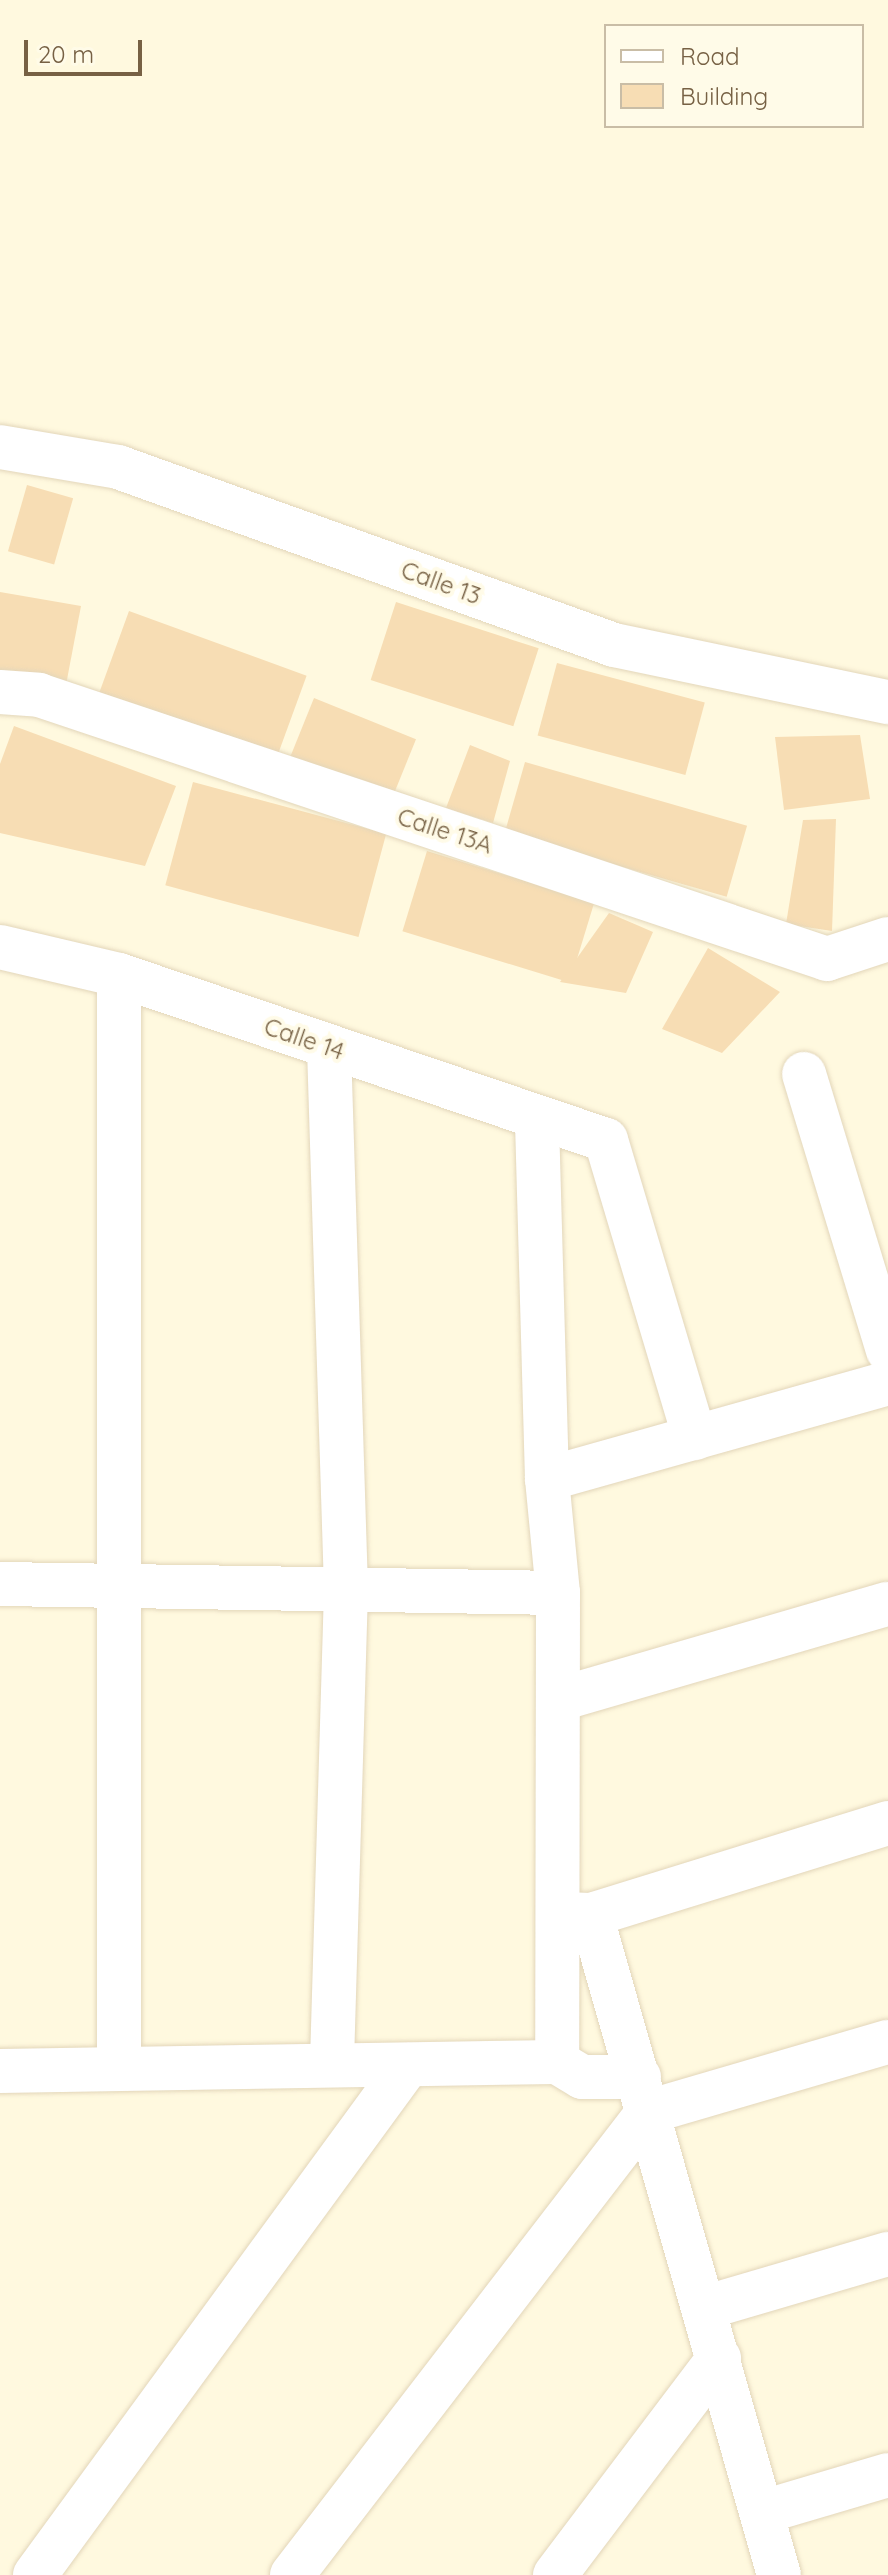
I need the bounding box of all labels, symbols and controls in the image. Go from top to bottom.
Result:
scale bar [28,24,146,74]
legend [604,24,864,128]
text: 20 m [38,39,94,69]
text: Road [680,41,740,71]
text: Building [680,81,768,111]
street label: Calle 13 [397,555,485,611]
street label: Calle 13A [394,802,496,860]
street label: Calle 14 [260,1012,348,1066]

